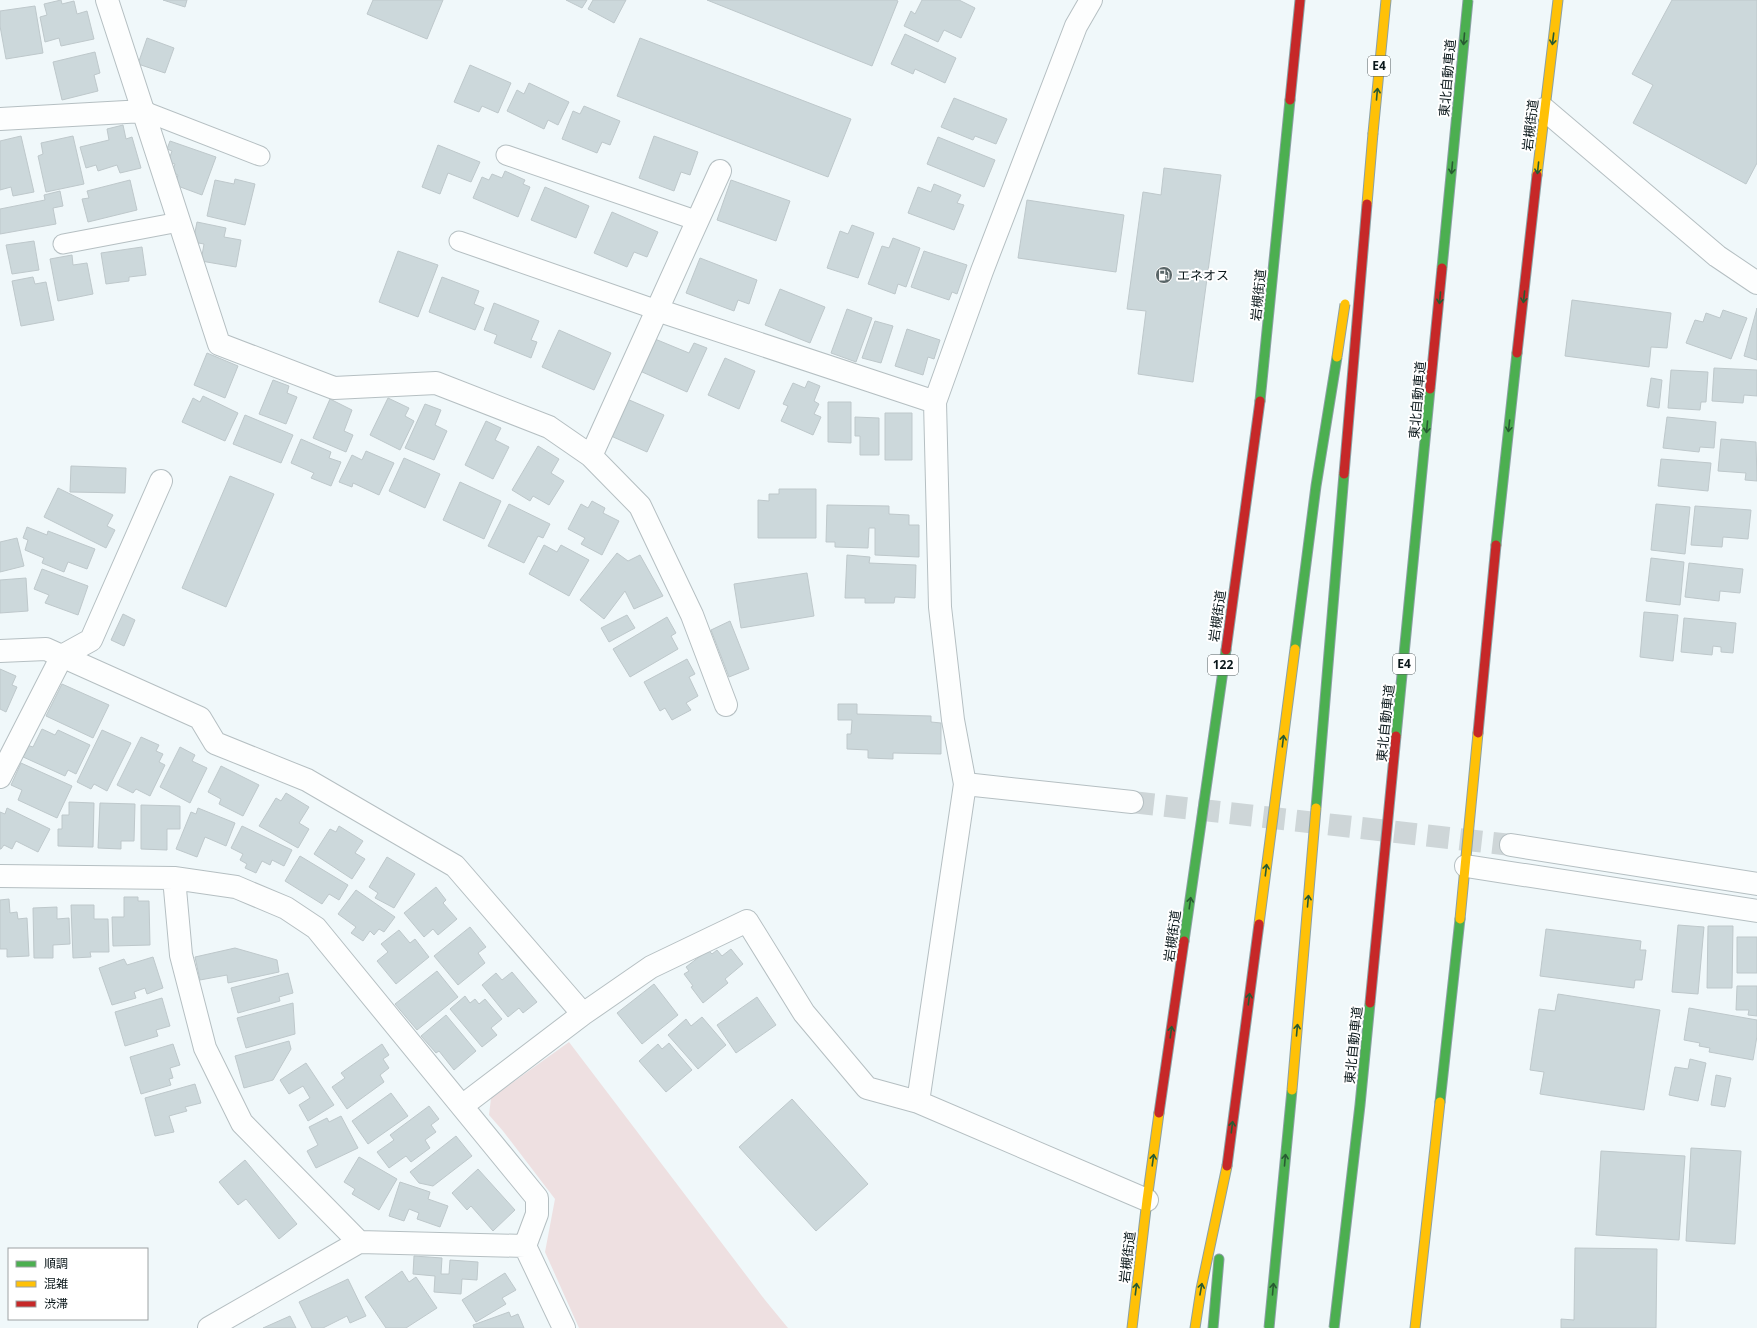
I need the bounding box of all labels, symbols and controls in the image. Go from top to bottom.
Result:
one-way arrow [1461,32,1468,45]
one-way arrow [1549,32,1557,45]
street label: 東北自動車道 [1435,38,1459,118]
road number: E4 [1368,56,1390,76]
one-way arrow [1373,88,1380,101]
street label: 岩槻街道 [1518,98,1542,152]
one-way arrow [1448,161,1456,174]
one-way arrow [1534,161,1542,174]
fuel station icon: エネオス [1154,265,1174,285]
place label: エネオス [1177,266,1229,284]
street label: 岩槻街道 [1246,268,1270,322]
one-way arrow [1520,290,1527,303]
one-way arrow [1436,291,1443,304]
street label: 東北自動車道 [1405,360,1429,440]
one-way arrow [1506,419,1513,432]
one-way arrow [1423,420,1431,433]
street label: 岩槻街道 [1204,589,1230,643]
road number: E4 [1393,654,1415,674]
road number: 122 [1208,655,1238,675]
street label: 東北自動車道 [1372,683,1398,763]
one-way arrow [1279,735,1287,748]
one-way arrow [1262,864,1270,877]
one-way arrow [1304,895,1311,908]
one-way arrow [1186,897,1194,910]
street label: 岩槻街道 [1159,909,1185,963]
one-way arrow [1245,993,1253,1006]
street label: 東北自動車道 [1340,1005,1366,1085]
one-way arrow [1293,1024,1300,1037]
one-way arrow [1167,1026,1175,1039]
one-way arrow [1228,1121,1236,1134]
one-way arrow [1149,1154,1157,1167]
one-way arrow [1282,1154,1289,1167]
street label: 岩槻街道 [1115,1230,1139,1284]
legend [8,1248,148,1320]
text: 順調 [44,1255,68,1272]
text: 混雑 [44,1275,68,1292]
one-way arrow [1133,1283,1140,1296]
one-way arrow [1197,1283,1205,1296]
one-way arrow [1269,1283,1277,1296]
text: 渋滞 [44,1295,68,1312]

